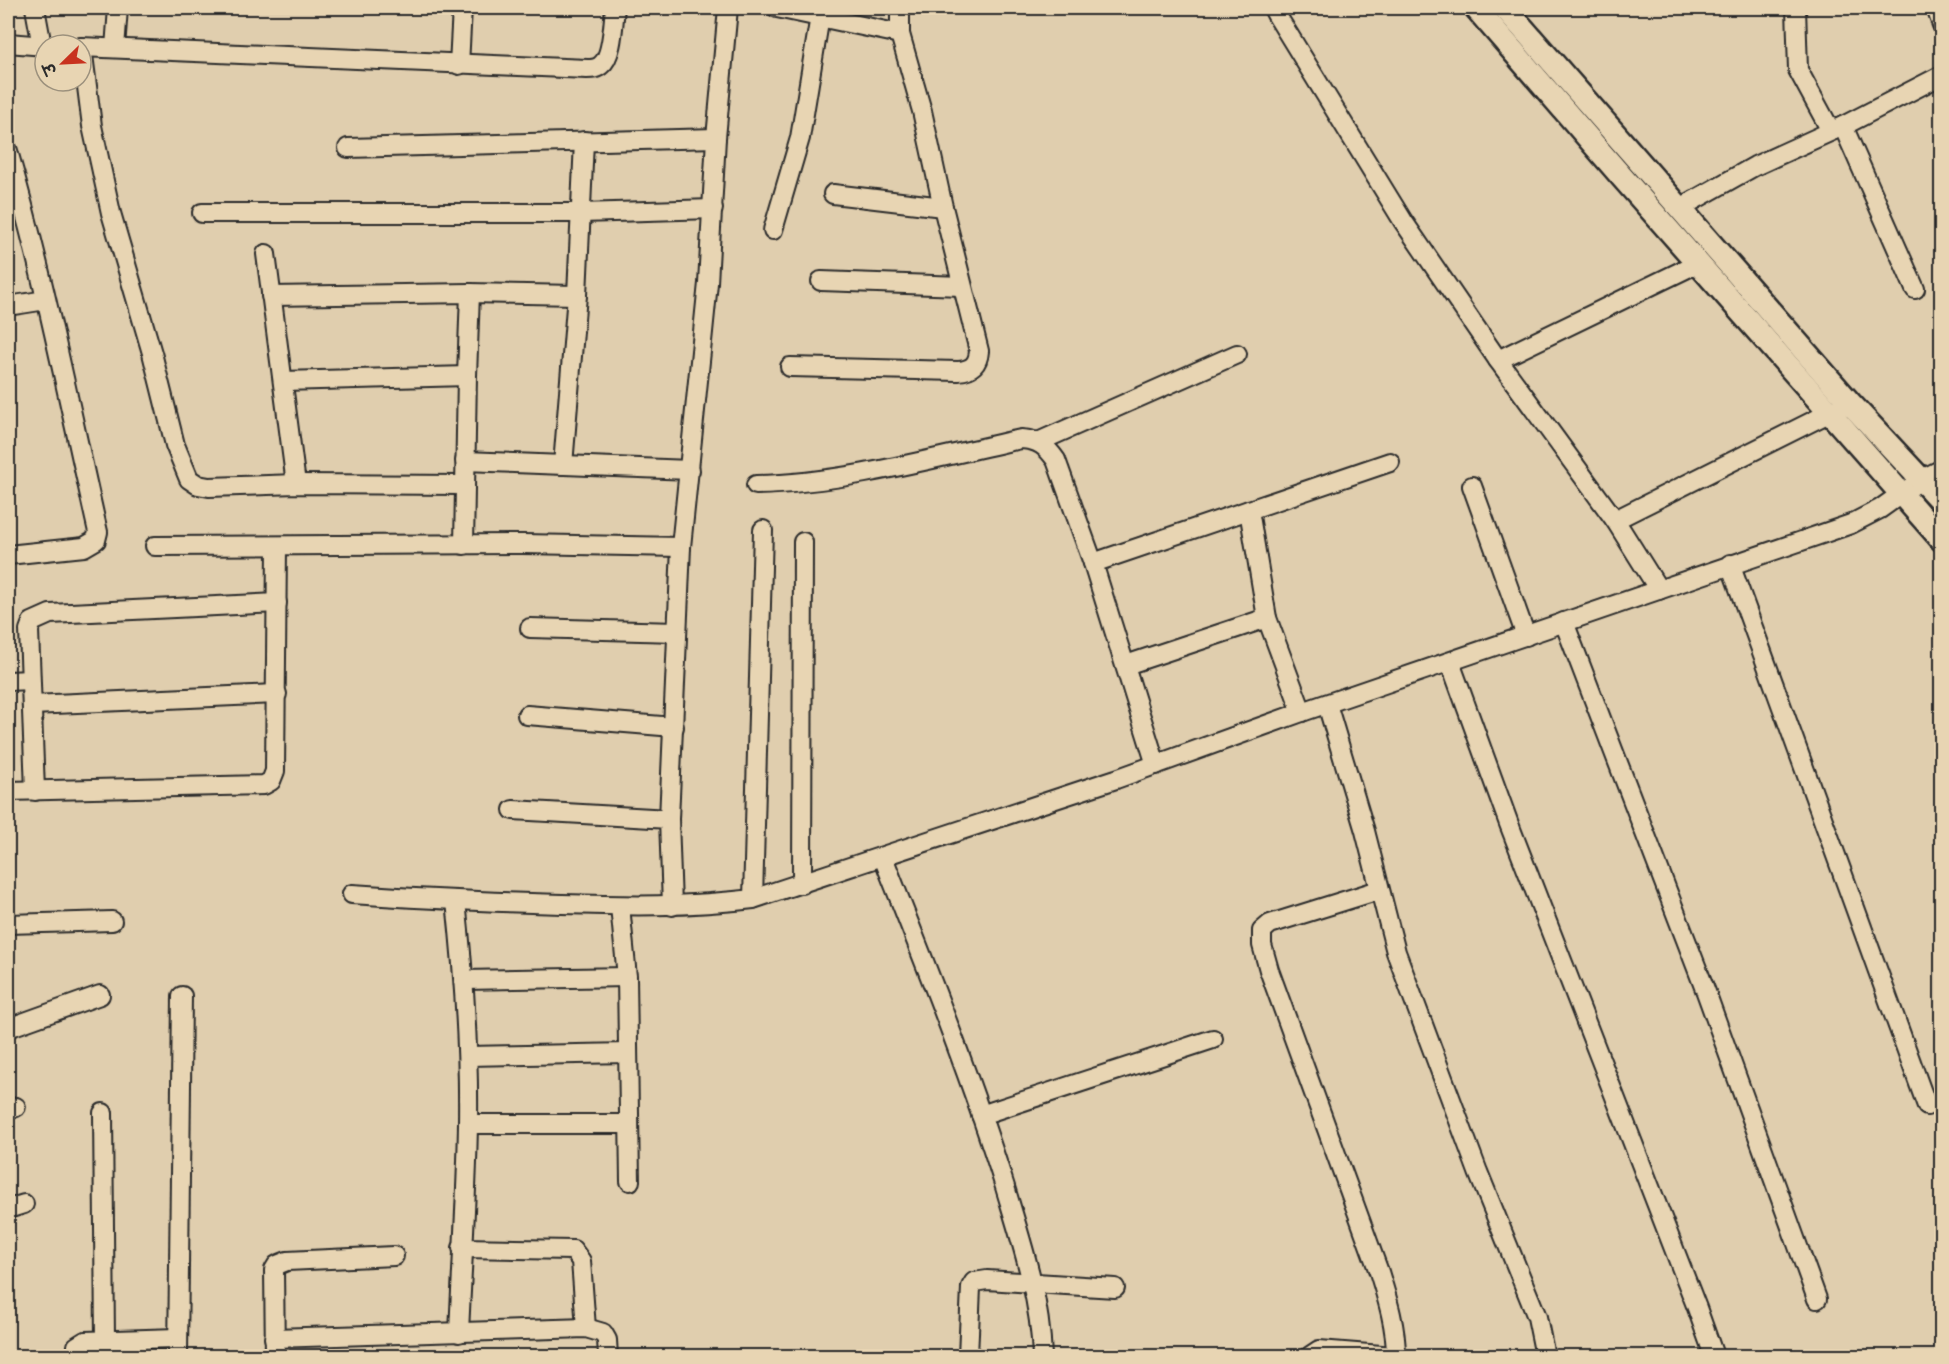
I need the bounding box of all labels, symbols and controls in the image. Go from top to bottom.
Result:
north arrow [33,33,93,93]
text: उ [41,58,64,78]

